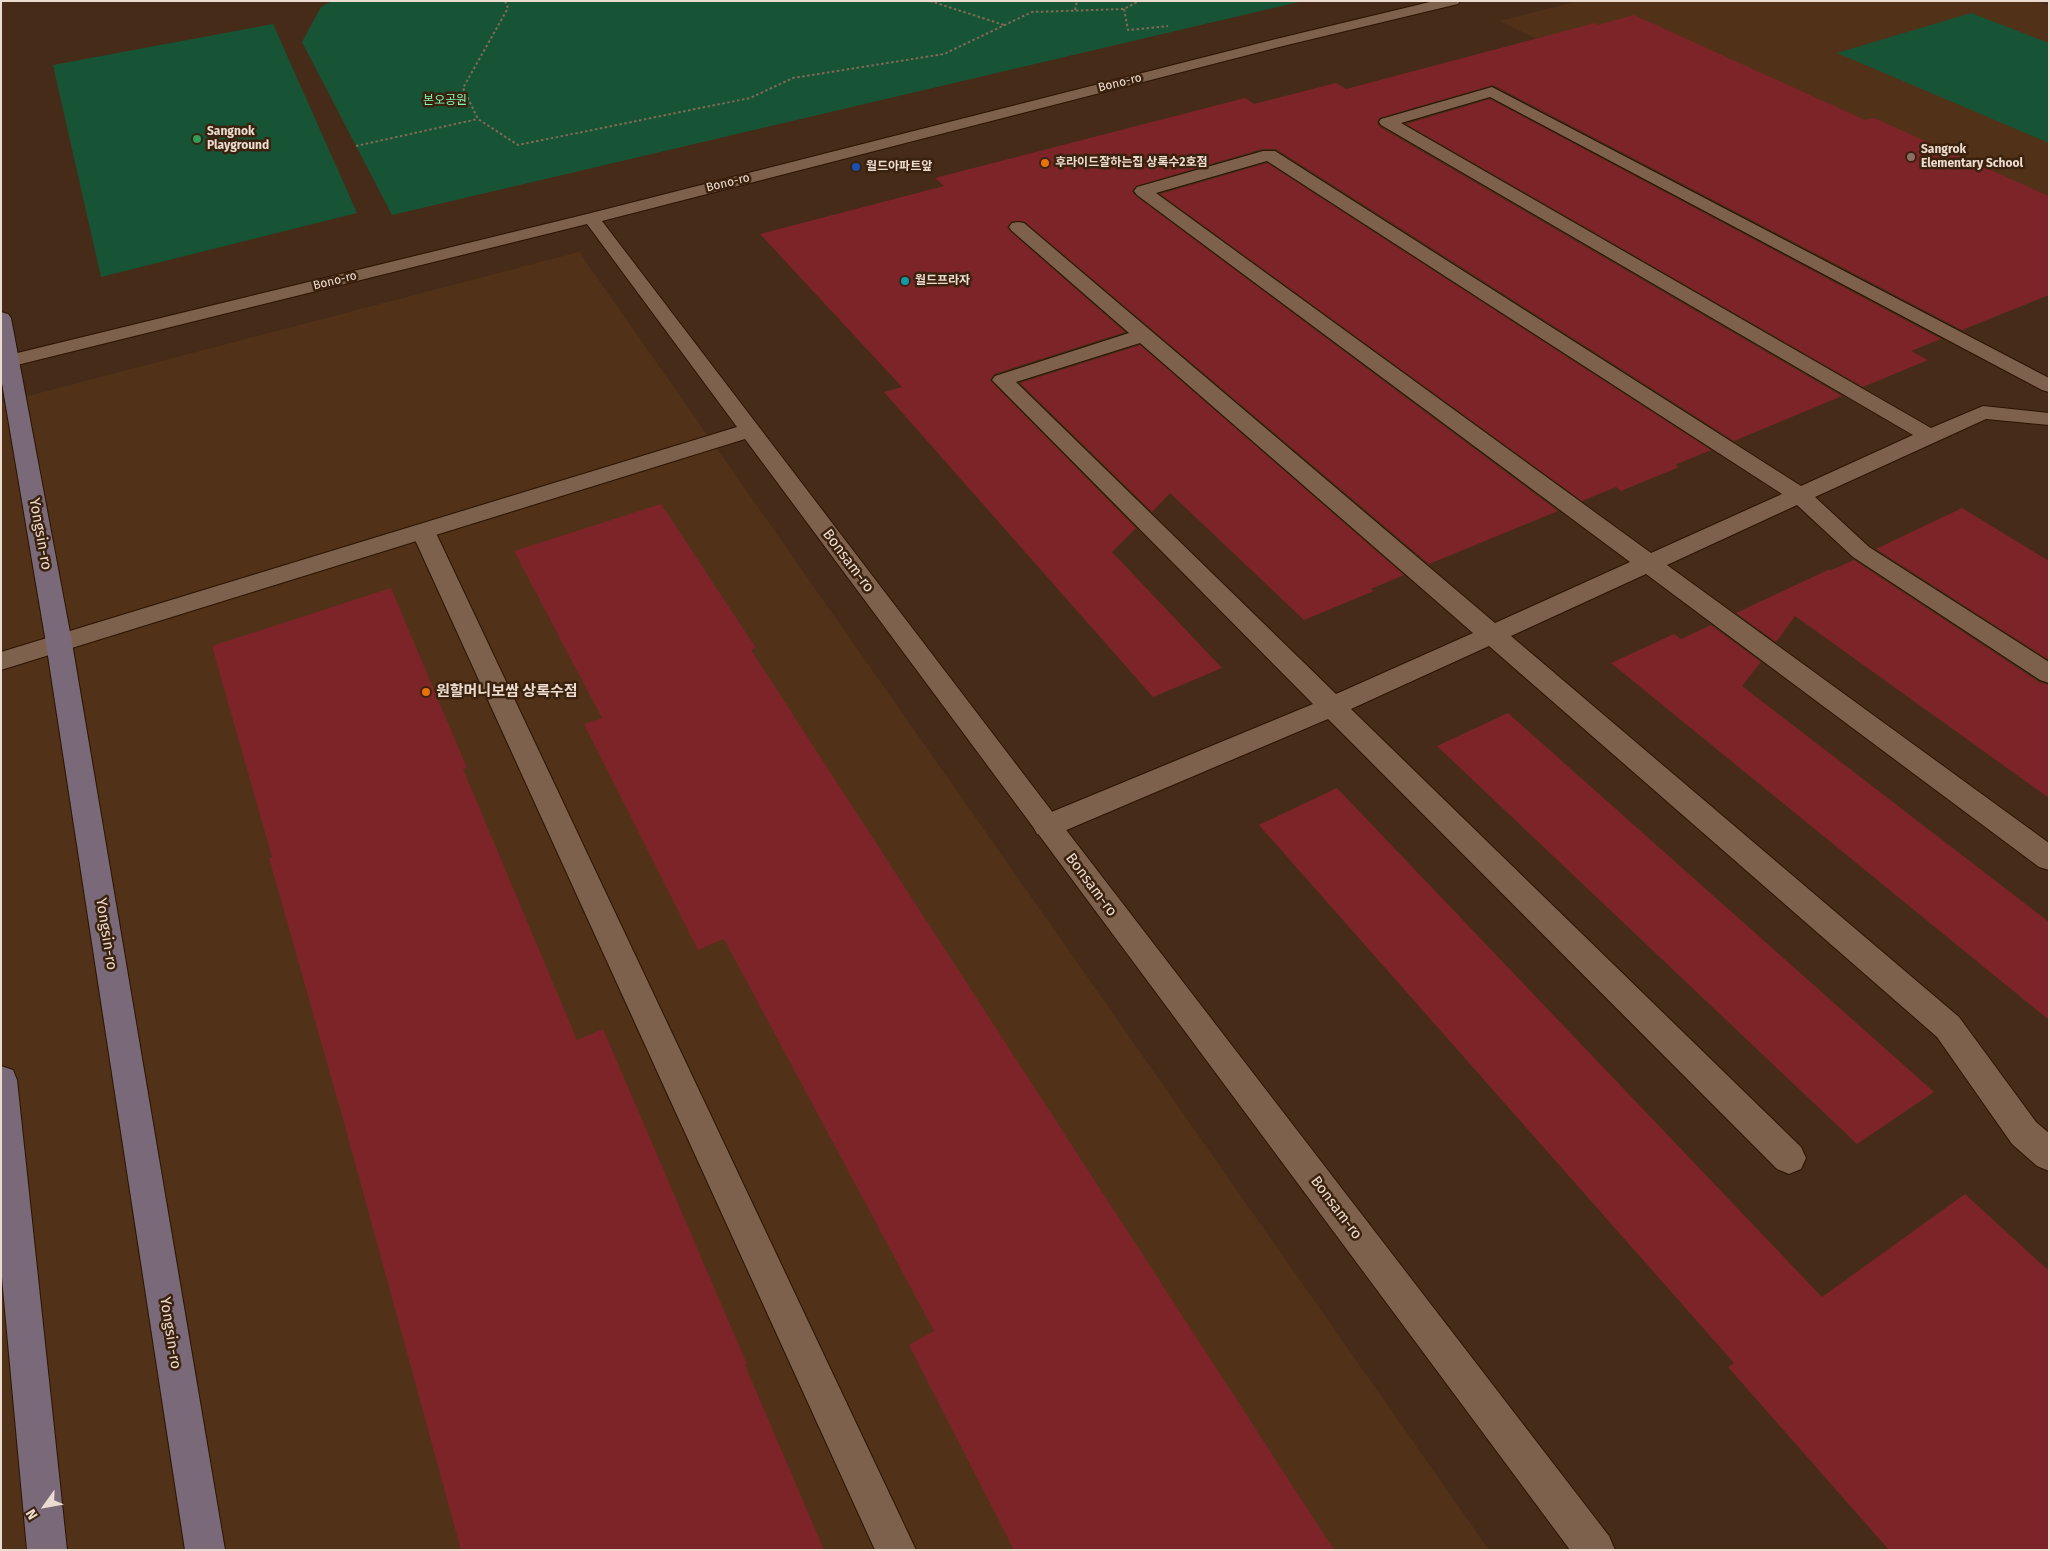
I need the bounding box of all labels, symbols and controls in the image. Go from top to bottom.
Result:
street label: Bono-ro [1097,71,1143,95]
park label: 본오공원 [423,94,467,108]
place label: Sangnok Playground [207,125,269,153]
marker: Sangnok Playground [191,133,203,145]
place label: Sangrok Elementary School [1921,143,2023,171]
marker: Sangrok Elementary School [1905,151,1917,163]
place label: 후라이드잘하는집 상록수2호점 [1055,156,1208,170]
marker: 후라이드잘하는집 상록수2호점 [1039,157,1051,169]
place label: 월드아파트앞 [866,160,932,174]
marker: 월드아파트앞 [850,161,862,173]
street label: Bono-ro [705,171,751,195]
street label: Bono-ro [312,269,358,293]
place label: 월드프라자 [915,274,970,288]
marker: 월드프라자 [899,275,911,287]
street label: Yongsin-ro [25,497,55,571]
street label: Bonsam-ro [818,526,878,596]
place label: 원할머니보쌈 상록수점 [436,683,578,701]
marker: 원할머니보쌈 상록수점 [420,686,432,698]
street label: Bonsam-ro [1061,850,1121,920]
street label: Yongsin-ro [91,897,121,971]
street label: Bonsam-ro [1306,1173,1366,1243]
street label: Yongsin-ro [155,1296,185,1370]
north arrow [20,1481,70,1531]
text: N [22,1506,42,1523]

